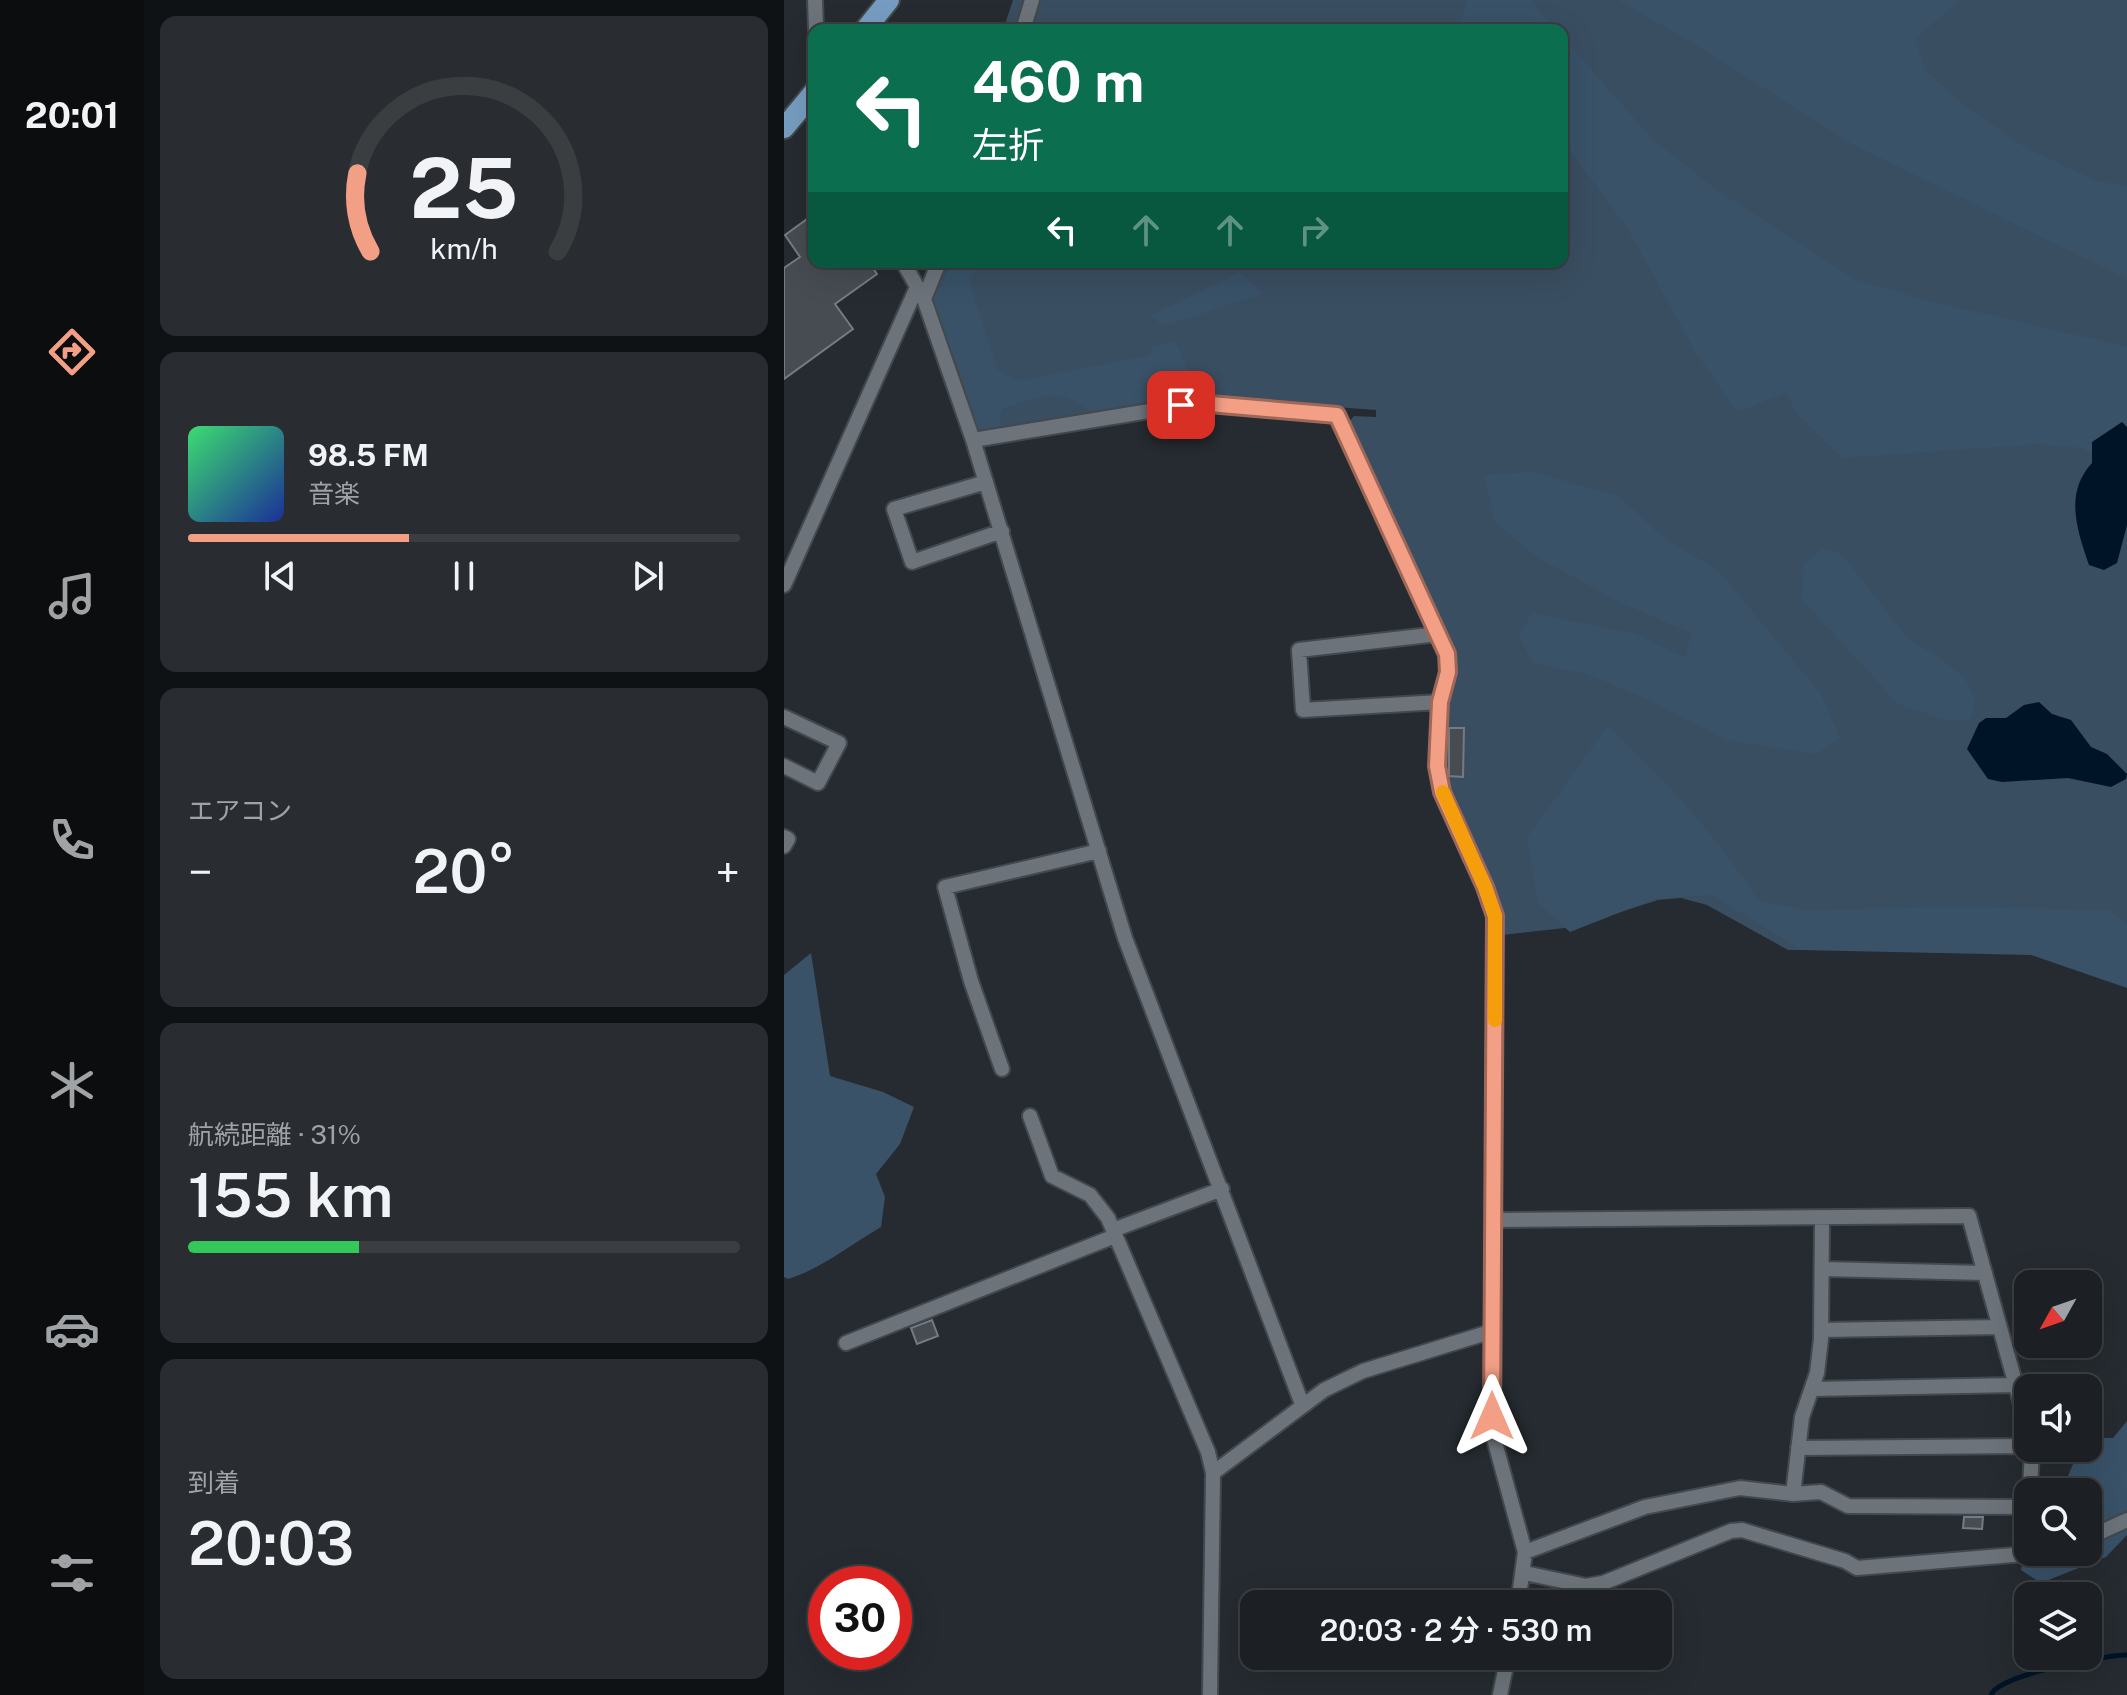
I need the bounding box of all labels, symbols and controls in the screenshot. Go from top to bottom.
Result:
text: 460 m [972,49,1144,115]
icon: left [840,56,944,160]
text: 20:01 [25,94,119,136]
text: 左折 [972,124,1044,166]
text: 25 [410,138,518,236]
icon: left [1040,208,1084,252]
icon: ahead [1124,208,1168,252]
icon: ahead [1208,208,1252,252]
icon: right [1292,208,1336,252]
text: km/h [430,232,498,265]
icon: directions [44,324,100,380]
pin [1147,371,1215,439]
icon: arrive [1159,383,1203,427]
text: 98.5 FM [308,437,429,473]
text: 音楽 [308,478,360,509]
icon: previous [258,554,302,598]
icon: pause [442,554,486,598]
icon: next [626,554,670,598]
icon: music [44,568,100,624]
text: エアコン [188,795,292,826]
icon: phone [44,812,100,868]
text: 20° [413,836,515,907]
text: − [188,846,212,898]
text: + [716,846,740,898]
icon: climate [44,1057,100,1113]
text: 航続距離 · 31% [188,1119,361,1150]
text: 155 km [188,1160,393,1231]
north arrow [2014,1270,2102,1358]
map controls [2014,1270,2102,1670]
icon: car [44,1301,100,1357]
position arrow [1450,1374,1534,1458]
button: sound [2014,1374,2102,1462]
text: 到着 [188,1467,240,1498]
button: search [2014,1478,2102,1566]
text: 20:03 [188,1508,354,1579]
icon: filters [44,1545,100,1601]
speed limit sign: 30 [808,1566,912,1670]
button: layers [2014,1582,2102,1670]
text: 20:03 · 2 分 · 530 m [1320,1612,1592,1648]

